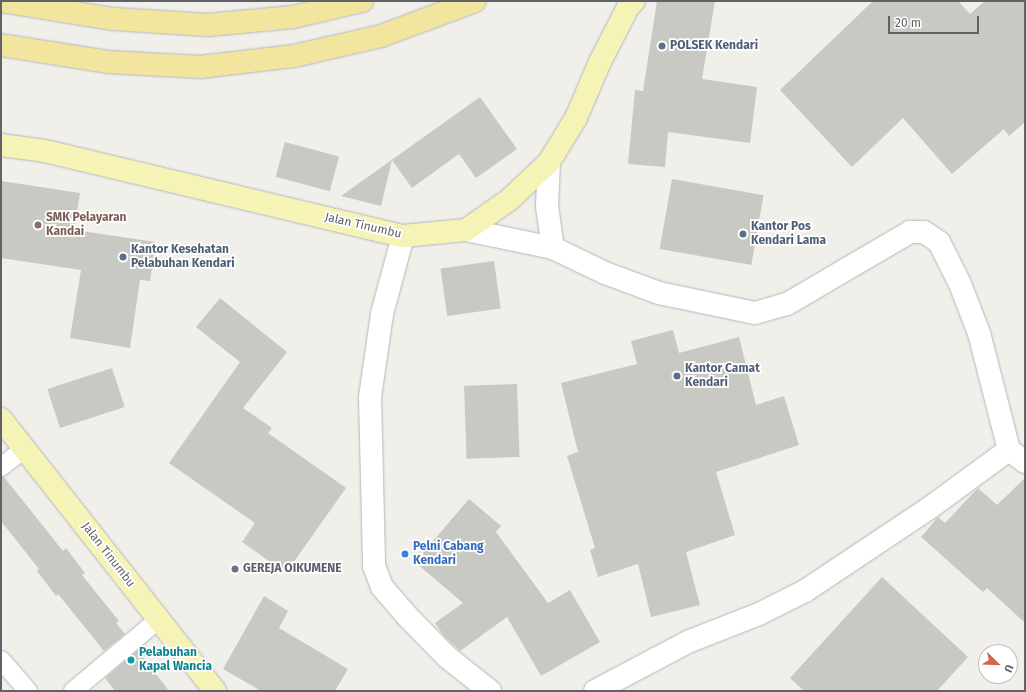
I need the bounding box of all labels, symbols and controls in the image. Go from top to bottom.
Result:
scale bar [890,8,981,34]
text: 20 m [895,16,921,30]
place label: POLSEK Kendari [670,39,758,53]
marker: POLSEK Kendari [657,41,667,51]
street label: Jalan Tinumbu [323,210,403,242]
place label: SMK Pelayaran Kandai [46,211,126,239]
marker: SMK Pelayaran Kandai [33,220,43,230]
place label: Kantor Pos Kendari Lama [751,220,826,248]
marker: Kantor Pos Kendari Lama [738,229,748,239]
place label: Kantor Kesehatan Pelabuhan Kendari [131,243,235,271]
marker: Kantor Kesehatan Pelabuhan Kendari [118,252,128,262]
place label: Kantor Camat Kendari [685,362,760,390]
marker: Kantor Camat Kendari [672,371,682,381]
street label: Jalan Tinumbu [78,520,138,590]
place label: Pelni Cabang Kendari [413,540,484,568]
marker: Pelni Cabang Kendari [400,549,410,559]
place label: GEREJA OIKUMENE [243,562,341,576]
marker: GEREJA OIKUMENE [230,564,240,574]
north arrow [978,644,1018,684]
place label: Pelabuhan Kapal Wancia [139,646,212,674]
marker: Pelabuhan Kapal Wancia [126,655,136,665]
text: U [1001,663,1016,674]

